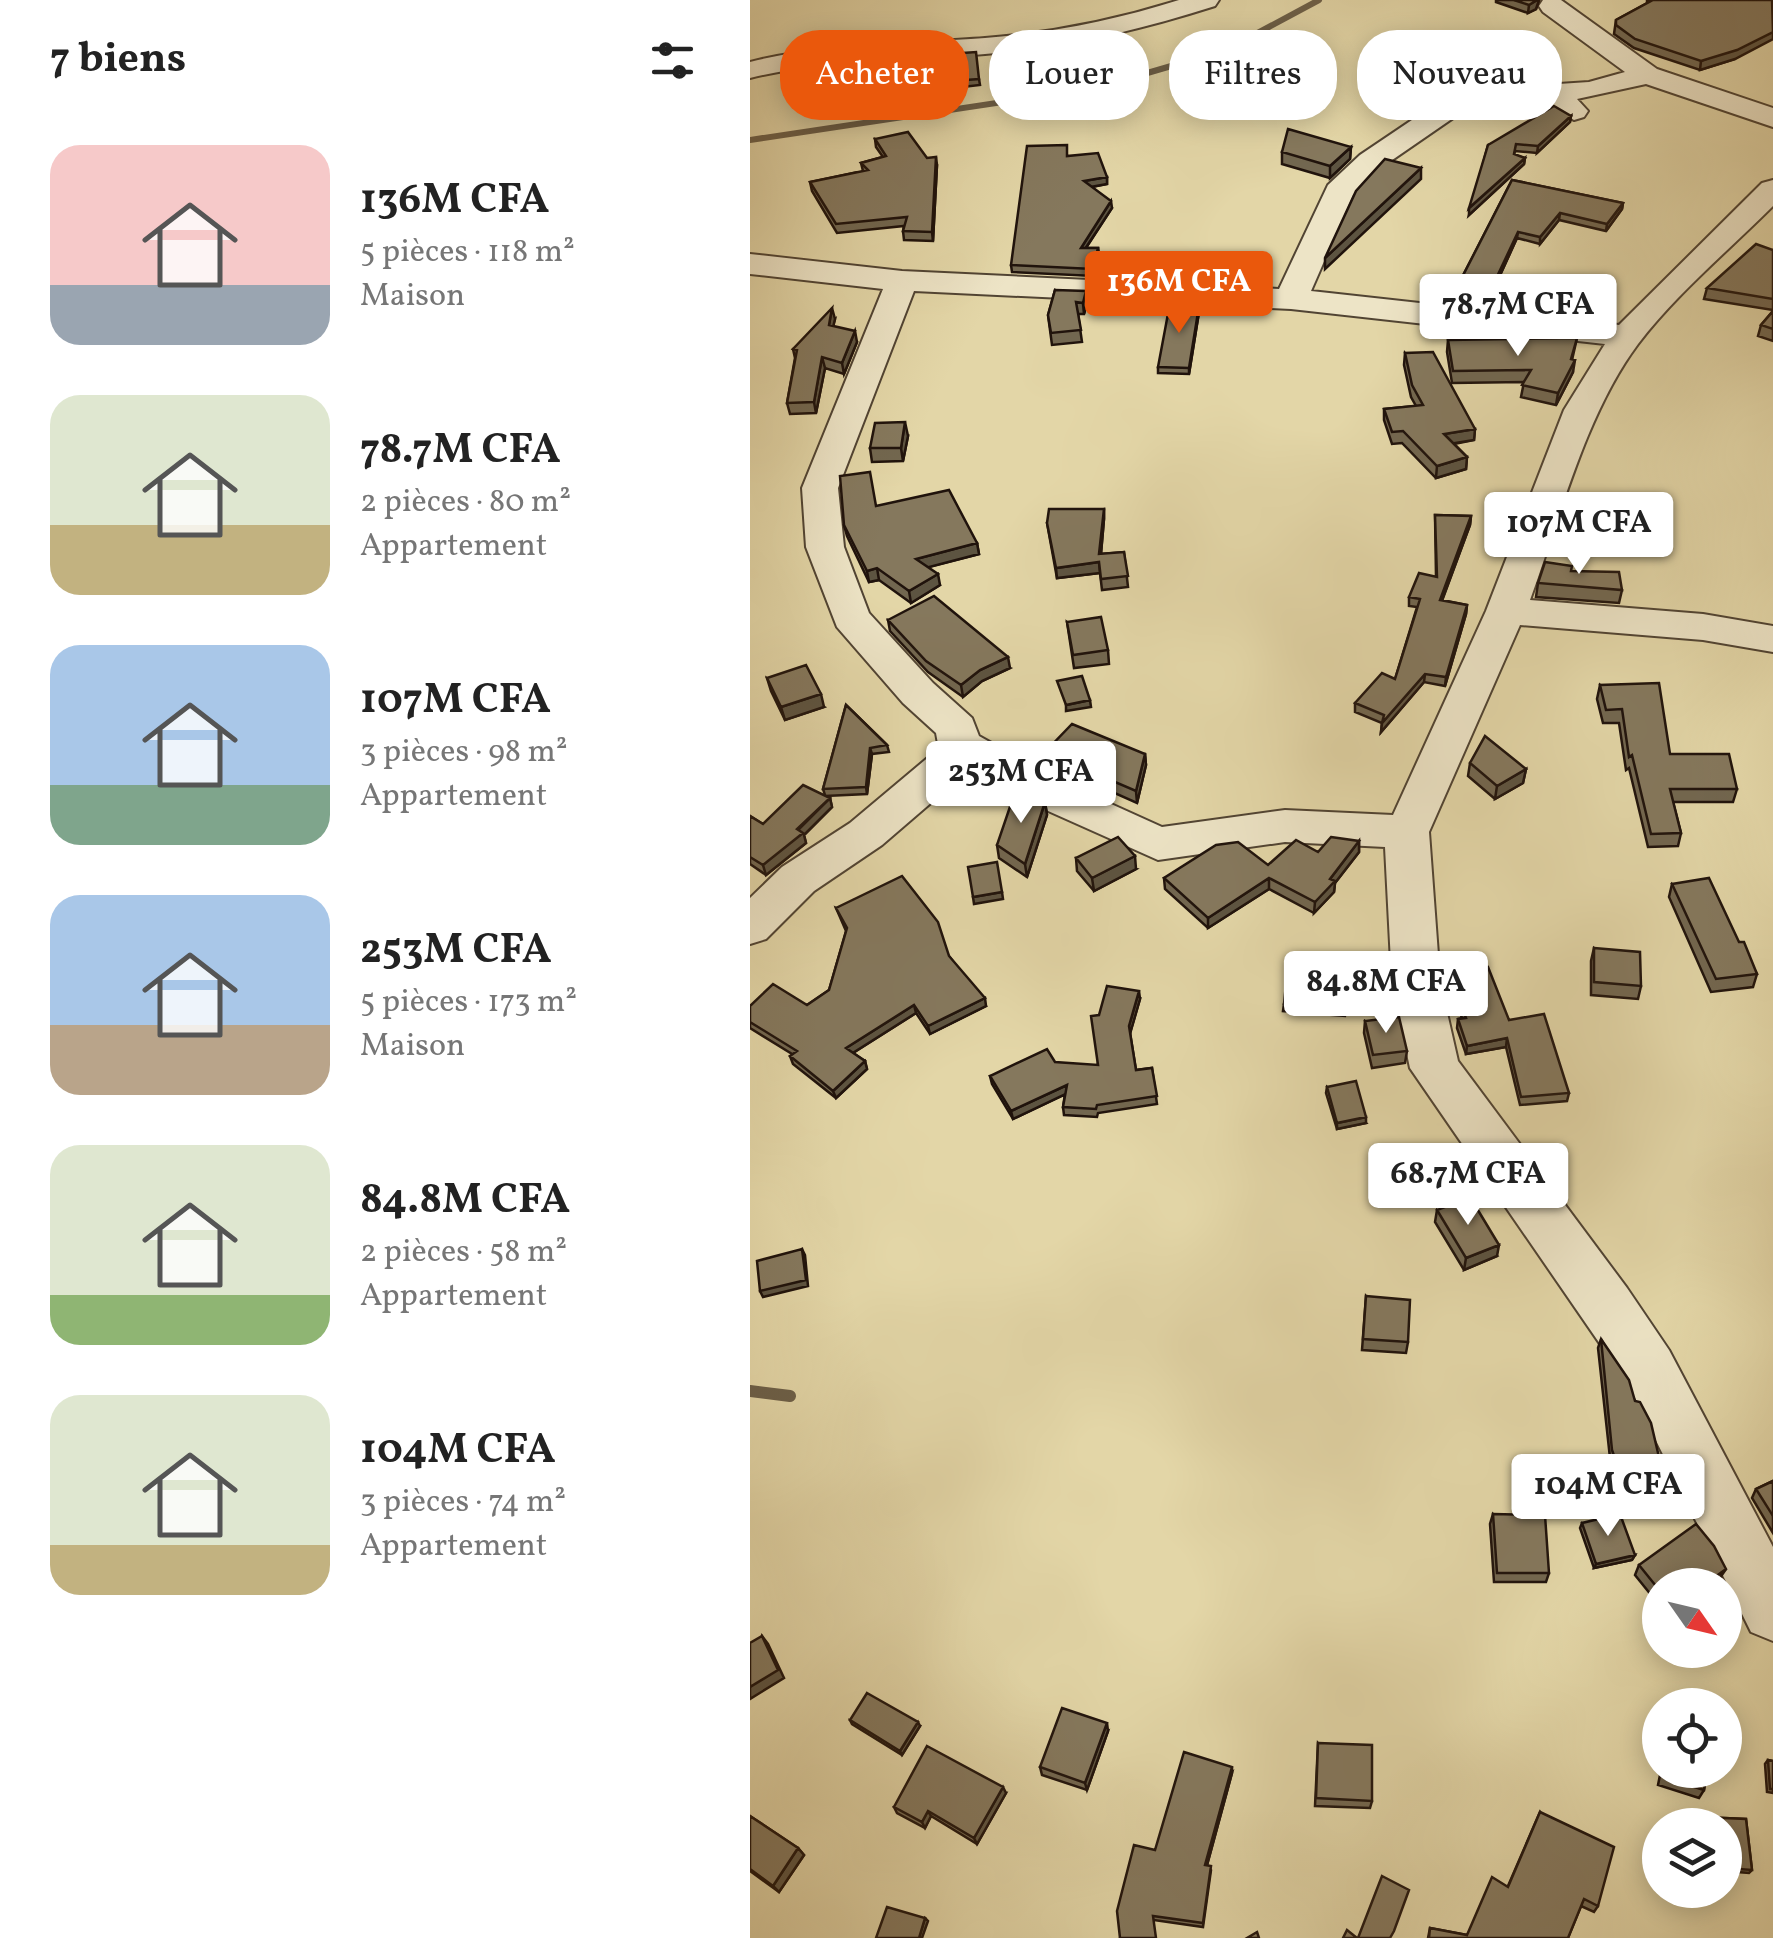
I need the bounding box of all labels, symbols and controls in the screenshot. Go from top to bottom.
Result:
chip: Acheter [780,30,969,120]
chip: Louer [989,30,1149,120]
chip: Filtres [1169,30,1337,120]
chip: Nouveau [1357,30,1562,120]
text: 7 biens [50,31,186,90]
icon: filters [645,33,700,88]
text: 136M CFA [360,172,549,231]
icon: home [130,185,250,305]
text: 5 pièces · 118 m² [360,231,575,275]
pin: 136M CFA [1076,251,1282,336]
text: 136M CFA [1107,261,1251,305]
pin: 78.7M CFA [1404,274,1632,359]
text: Maison [360,275,465,319]
text: 78.7M CFA [1442,284,1594,328]
text: 78.7M CFA [360,422,561,481]
icon: home [130,435,250,555]
text: 2 pièces · 80 m² [360,481,571,525]
pin: 107M CFA [1476,492,1682,577]
text: 107M CFA [1506,502,1652,546]
text: Appartement [360,525,547,569]
text: 107M CFA [360,672,551,731]
icon: home [130,685,250,805]
text: 3 pièces · 98 m² [360,731,568,775]
pin: 253M CFA [918,741,1124,826]
text: 253M CFA [948,751,1094,795]
text: Appartement [360,775,547,819]
text: 253M CFA [360,922,552,981]
icon: home [130,935,250,1055]
pin: 84.8M CFA [1272,951,1500,1036]
text: 84.8M CFA [1306,961,1466,1005]
text: 5 pièces · 173 m² [360,981,577,1025]
text: Maison [360,1025,465,1069]
pin: 68.7M CFA [1354,1143,1582,1228]
text: 68.7M CFA [1390,1153,1546,1197]
text: 84.8M CFA [360,1172,570,1231]
icon: home [130,1185,250,1305]
text: 2 pièces · 58 m² [360,1231,567,1275]
text: Appartement [360,1275,547,1319]
text: 104M CFA [360,1422,556,1481]
icon: home [130,1435,250,1555]
pin: 104M CFA [1505,1454,1711,1539]
text: 104M CFA [1533,1464,1683,1508]
text: 3 pièces · 74 m² [360,1481,566,1525]
text: Appartement [360,1525,547,1569]
north arrow [1642,1568,1742,1668]
map controls [1642,1568,1742,1908]
button: locate [1642,1688,1742,1788]
button: layers [1642,1808,1742,1908]

